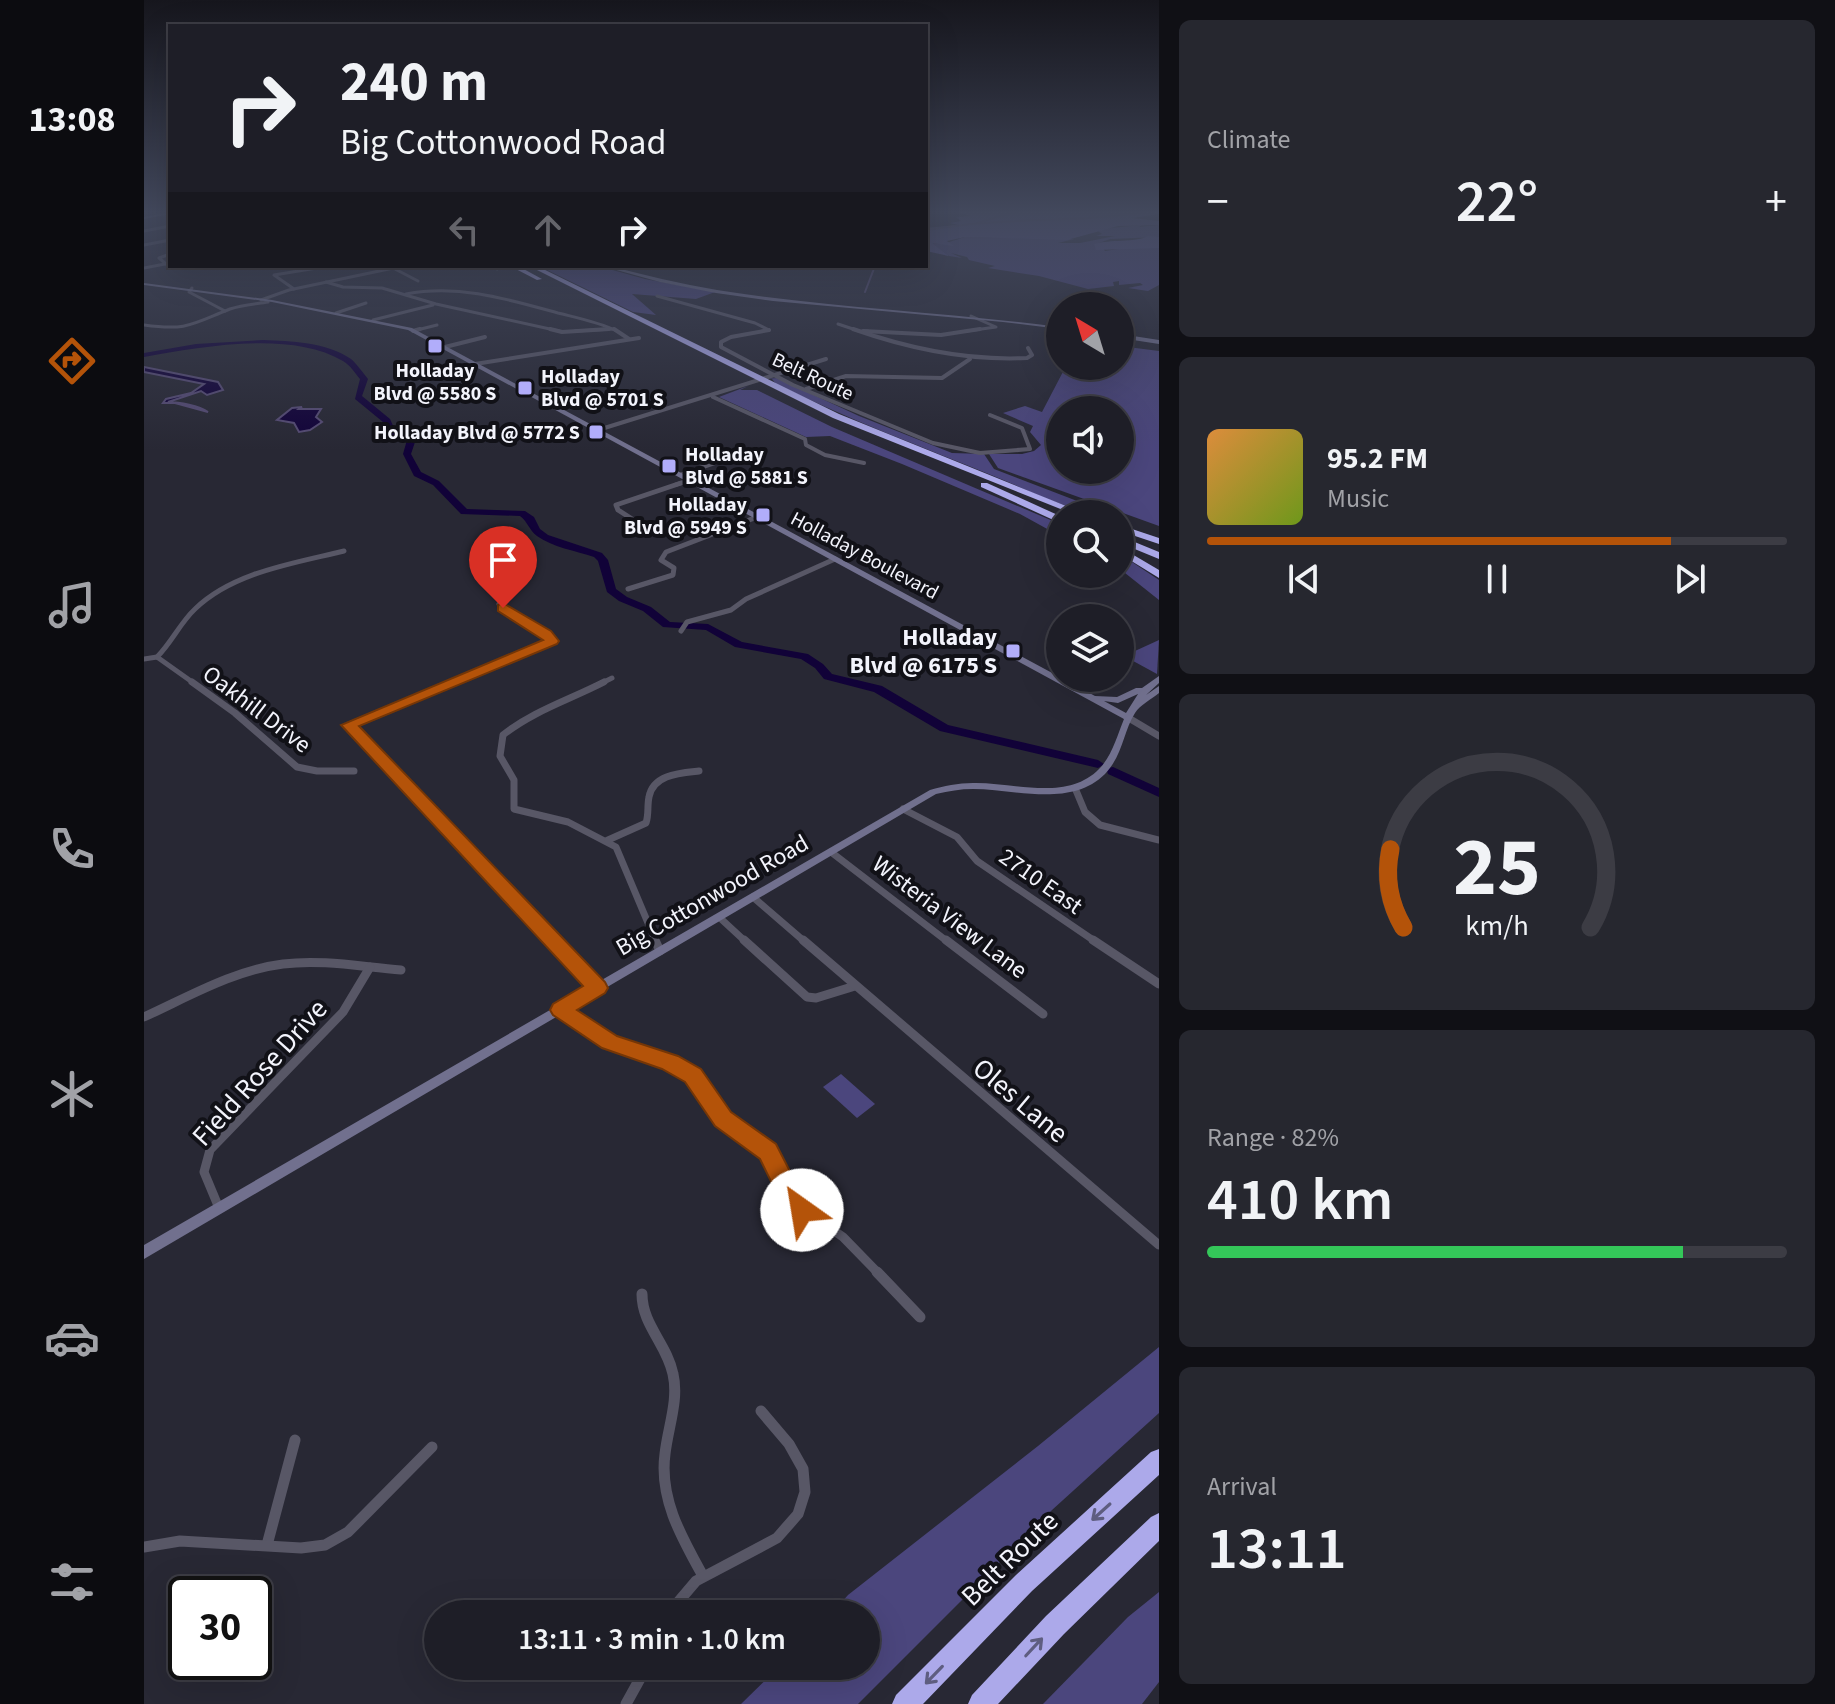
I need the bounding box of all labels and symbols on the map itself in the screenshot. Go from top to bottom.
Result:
north arrow [1046,292,1134,380]
marker: Holladay Blvd @ 5580 S [426,337,444,355]
street label: Belt Route [767,346,858,408]
place label: Holladay Blvd @ 5580 S [374,357,496,408]
place label: Holladay Blvd @ 5701 S [541,363,664,414]
marker: Holladay Blvd @ 5701 S [516,379,534,397]
place label: Holladay Blvd @ 5772 S [374,419,580,447]
marker: Holladay Blvd @ 5772 S [587,423,605,441]
place label: Holladay Blvd @ 5881 S [685,441,808,492]
marker: Holladay Blvd @ 5881 S [660,457,678,475]
place label: Holladay Blvd @ 5949 S [624,491,748,542]
street label: Holladay Boulevard [785,505,944,607]
marker: Holladay Blvd @ 5949 S [754,506,772,524]
pin [469,526,537,608]
place label: Holladay Blvd @ 6175 S [849,620,997,683]
marker: Holladay Blvd @ 6175 S [1004,642,1022,660]
street label: Oakhill Drive [195,657,318,762]
street label: Big Cottonwood Road [609,826,815,965]
street label: 2710 East [992,840,1090,923]
street label: Wisteria View Lane [865,847,1035,987]
street label: Field Rose Drive [183,990,337,1155]
street label: Oles Lane [964,1049,1077,1153]
position arrow [760,1168,844,1252]
street label: Belt Route [952,1502,1067,1615]
one-way arrow [1092,1503,1112,1521]
speed limit sign: 30 [168,1576,272,1680]
one-way arrow [1025,1637,1043,1657]
one-way arrow [924,1665,943,1685]

